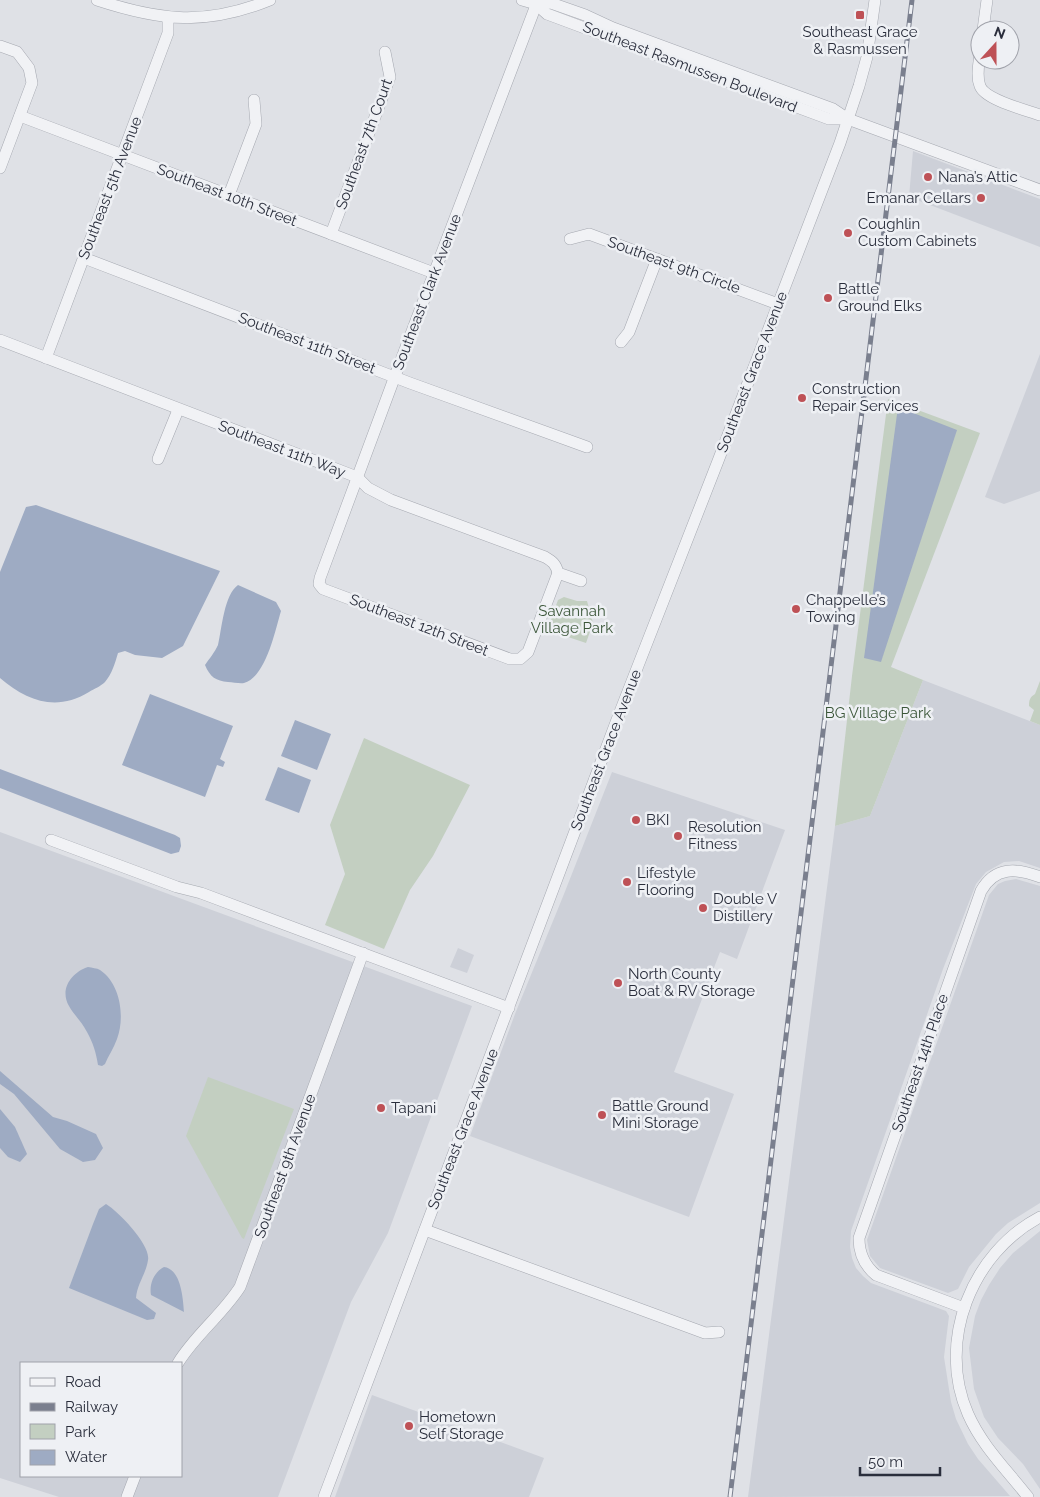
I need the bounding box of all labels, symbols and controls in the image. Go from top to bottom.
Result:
marker: Southeast Grace & Rasmussen [854,9,866,21]
street label: Southeast Rasmussen Boulevard [580,18,800,116]
north arrow [970,20,1020,70]
place label: Southeast Grace & Rasmussen [803,23,918,58]
text: N [992,23,1008,42]
street label: Southeast 7th Court [332,76,396,212]
street label: Southeast 5th Avenue [74,114,146,262]
street label: Southeast 10th Street [154,160,300,230]
place label: Nana’s Attic [938,168,1018,186]
marker: Nana’s Attic [922,171,934,183]
place label: Emanar Cellars [866,189,971,207]
marker: Emanar Cellars [975,192,987,204]
street label: Southeast Clark Avenue [389,211,465,373]
place label: Coughlin Custom Cabinets [858,215,977,250]
marker: Coughlin Custom Cabinets [842,227,854,239]
street label: Southeast 9th Circle [605,233,743,297]
place label: Battle Ground Elks [838,280,922,315]
street label: Southeast Grace Avenue [713,289,791,455]
marker: Battle Ground Elks [822,292,834,304]
street label: Southeast 11th Street [236,308,378,378]
place label: Construction Repair Services [812,380,918,415]
marker: Construction Repair Services [796,392,808,404]
street label: Southeast 11th Way [216,416,348,482]
street label: Southeast 12th Street [347,590,491,660]
place label: Chappelle’s Towing [806,591,886,626]
park label: Savannah Village Park [531,602,613,637]
marker: Chappelle’s Towing [790,603,802,615]
street label: Southeast Grace Avenue [567,667,645,833]
park label: BG Village Park [825,704,931,722]
place label: BKI [646,811,669,829]
marker: BKI [630,814,642,826]
place label: Resolution Fitness [688,818,761,853]
marker: Resolution Fitness [672,830,684,842]
place label: Lifestyle Flooring [637,864,696,899]
marker: Lifestyle Flooring [621,876,633,888]
place label: Double V Distillery [713,890,777,925]
marker: Double V Distillery [697,902,709,914]
place label: North County Boat & RV Storage [628,965,755,1000]
marker: North County Boat & RV Storage [612,977,624,989]
street label: Southeast 14th Place [888,992,952,1134]
street label: Southeast Grace Avenue [424,1046,502,1212]
street label: Southeast 9th Avenue [250,1091,320,1241]
place label: Battle Ground Mini Storage [612,1097,709,1132]
place label: Tapani [391,1099,436,1117]
marker: Tapani [375,1102,387,1114]
marker: Battle Ground Mini Storage [596,1109,608,1121]
legend [20,1362,182,1477]
text: Road [65,1373,101,1391]
text: Railway [65,1398,118,1416]
place label: Hometown Self Storage [419,1408,504,1443]
marker: Hometown Self Storage [403,1420,415,1432]
text: Park [65,1423,96,1441]
scale bar [860,1444,940,1476]
text: Water [65,1448,108,1466]
text: 50 m [868,1453,903,1471]

